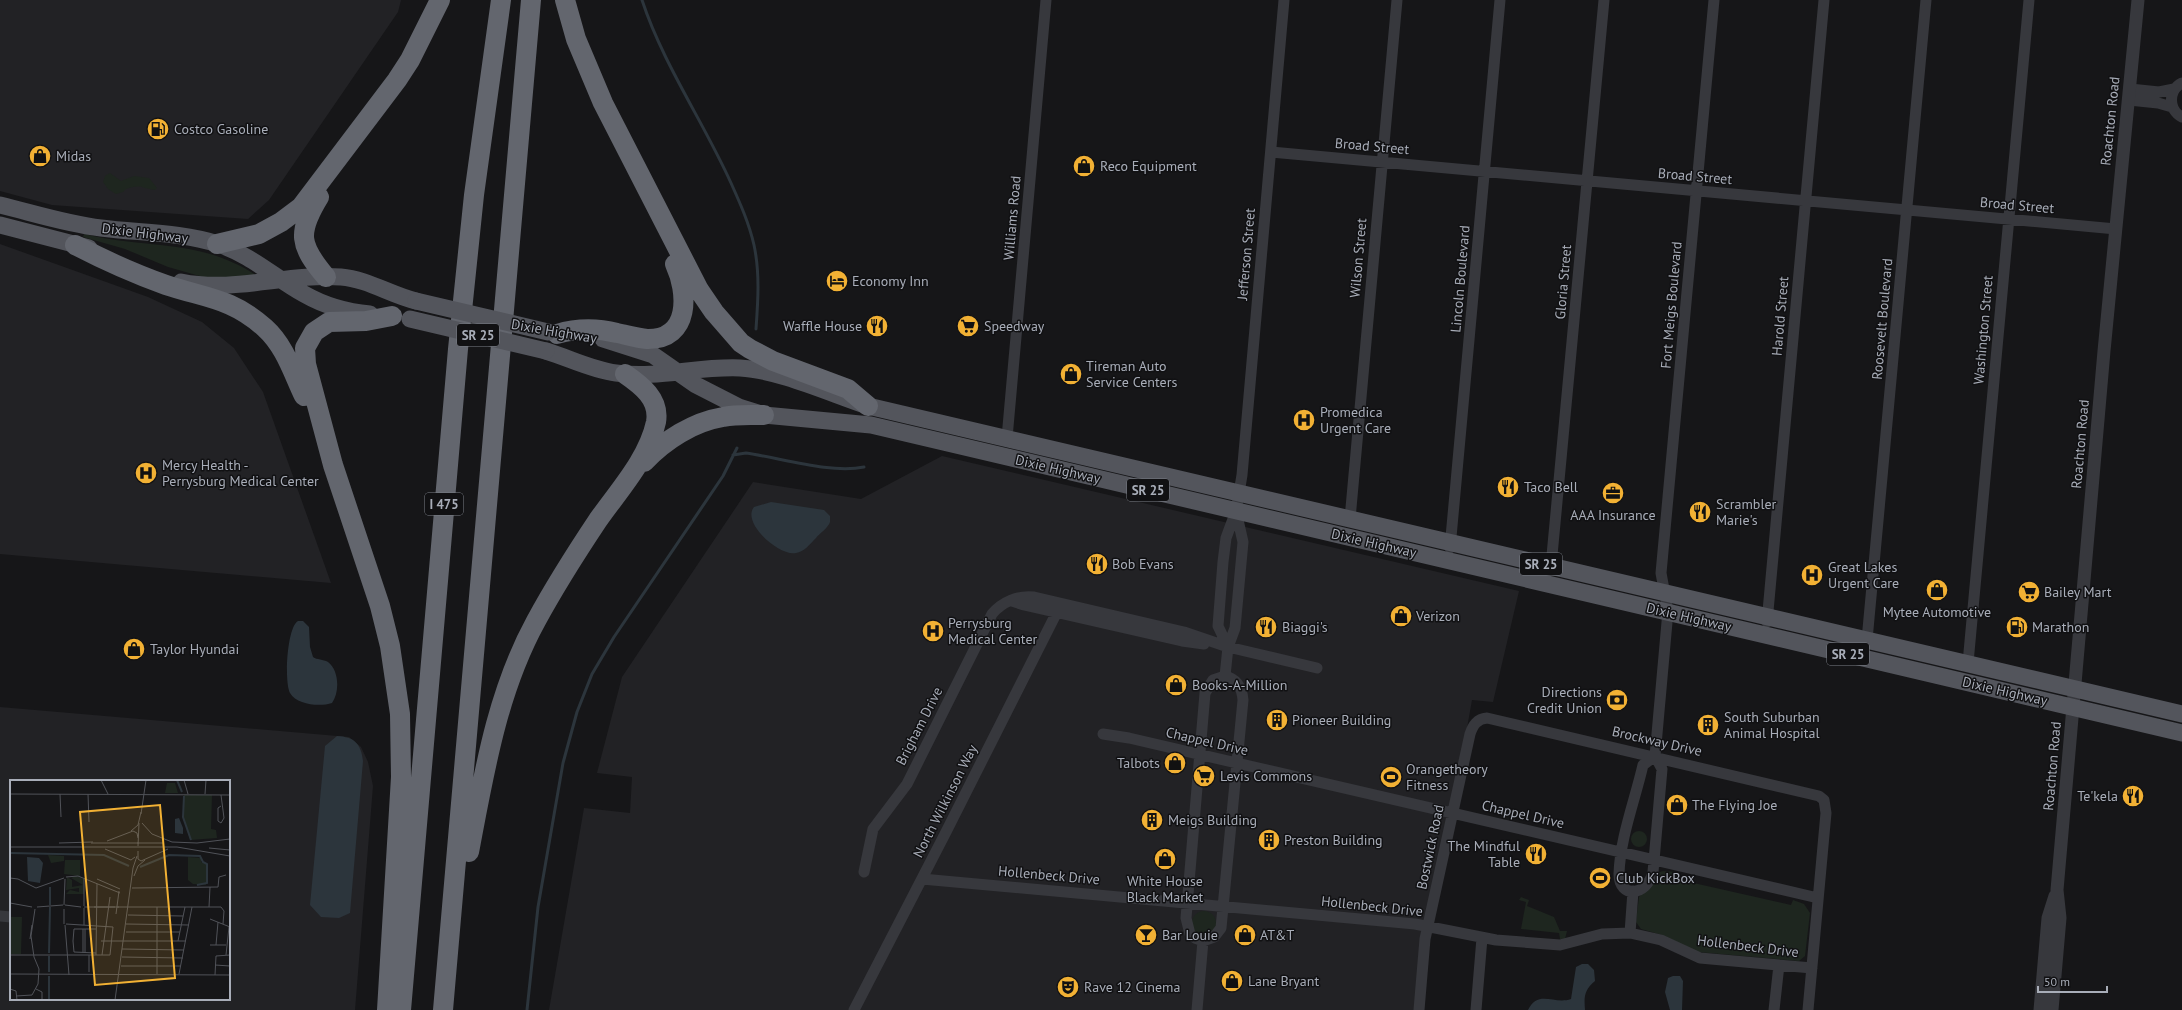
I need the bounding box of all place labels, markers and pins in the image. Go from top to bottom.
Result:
fuel station icon: Costco Gasoline [145,116,171,142]
place label: Costco Gasoline [174,120,268,138]
shop icon: Midas [27,143,53,169]
place label: Midas [56,147,91,165]
shop icon: Reco Equipment [1071,153,1097,179]
place label: Reco Equipment [1100,157,1197,175]
hotel icon: Economy Inn [824,268,850,294]
place label: Economy Inn [852,272,929,290]
restaurant icon: Waffle House [864,313,890,339]
supermarket icon: Speedway [955,313,981,339]
place label: Waffle House [783,317,862,335]
place label: Speedway [984,317,1045,335]
place label: Tireman Auto Service Centers [1086,357,1177,391]
shop icon: Tireman Auto Service Centers [1058,361,1084,387]
place label: Promedica Urgent Care [1320,403,1391,437]
hospital icon: Promedica Urgent Care [1291,407,1317,433]
place label: Mercy Health - Perrysburg Medical Center [162,456,319,490]
hospital icon: Mercy Health - Perrysburg Medical Center [133,460,159,486]
restaurant icon: Taco Bell [1495,474,1521,500]
place label: Taco Bell [1524,478,1578,496]
office icon: AAA Insurance [1600,480,1626,506]
place label: Scrambler Marie's [1716,495,1777,529]
restaurant icon: Scrambler Marie's [1687,499,1713,525]
place label: AAA Insurance [1570,506,1656,524]
restaurant icon: Bob Evans [1084,551,1110,577]
place label: Bob Evans [1112,555,1174,573]
place label: Great Lakes Urgent Care [1828,558,1899,592]
hospital icon: Great Lakes Urgent Care [1799,562,1825,588]
shop icon: Mytee Automotive [1924,577,1950,603]
supermarket icon: Bailey Mart [2016,579,2042,605]
place label: Bailey Mart [2044,583,2112,601]
shop icon: Verizon [1388,603,1414,629]
place label: Mytee Automotive [1883,603,1991,621]
place label: Verizon [1415,607,1460,625]
place label: Perrysburg Medical Center [948,614,1038,648]
restaurant icon: Biaggi's [1253,614,1279,640]
fuel station icon: Marathon [2004,614,2030,640]
hospital icon: Perrysburg Medical Center [920,618,946,644]
place label: Biaggi's [1282,618,1328,636]
place label: Marathon [2032,618,2089,636]
shop icon: Taylor Hyundai [121,636,147,662]
place label: Taylor Hyundai [150,640,239,658]
shop icon: Books-A-Million [1163,672,1189,698]
place label: Books-A-Million [1192,676,1287,694]
place label: Directions Credit Union [1527,683,1602,717]
bank icon: Directions Credit Union [1604,687,1630,713]
building icon: Pioneer Building [1264,707,1290,733]
place label: South Suburban Animal Hospital [1724,708,1820,742]
place label: Pioneer Building [1292,711,1391,729]
building icon: South Suburban Animal Hospital [1695,712,1721,738]
shop icon: Talbots [1162,750,1188,776]
place label: Talbots [1117,754,1160,772]
place label: Orangetheory Fitness [1406,760,1488,794]
supermarket icon: Levis Commons [1191,763,1217,789]
sports icon: Orangetheory Fitness [1378,764,1404,790]
place label: Levis Commons [1220,767,1312,785]
restaurant icon: Te'kela [2120,783,2146,809]
place label: Te'kela [2077,787,2118,805]
shop icon: The Flying Joe [1664,792,1690,818]
place label: The Flying Joe [1692,796,1777,814]
building icon: Meigs Building [1139,807,1165,833]
place label: Meigs Building [1168,811,1257,829]
building icon: Preston Building [1256,827,1282,853]
place label: Preston Building [1284,831,1383,849]
place label: The Mindful Table [1448,837,1520,871]
restaurant icon: The Mindful Table [1523,841,1549,867]
shop icon: White House Black Market [1152,846,1178,872]
sports icon: Club KickBox [1587,865,1613,891]
place label: Club KickBox [1616,869,1695,887]
place label: White House Black Market [1127,872,1204,906]
bar icon: Bar Louie [1133,922,1159,948]
shop icon: AT&T [1232,922,1258,948]
place label: Bar Louie [1162,926,1218,944]
place label: AT&T [1260,926,1294,944]
shop icon: Lane Bryant [1219,968,1245,994]
place label: Lane Bryant [1248,972,1319,990]
theatre icon: Rave 12 Cinema [1055,974,1081,1000]
place label: Rave 12 Cinema [1084,978,1180,996]

